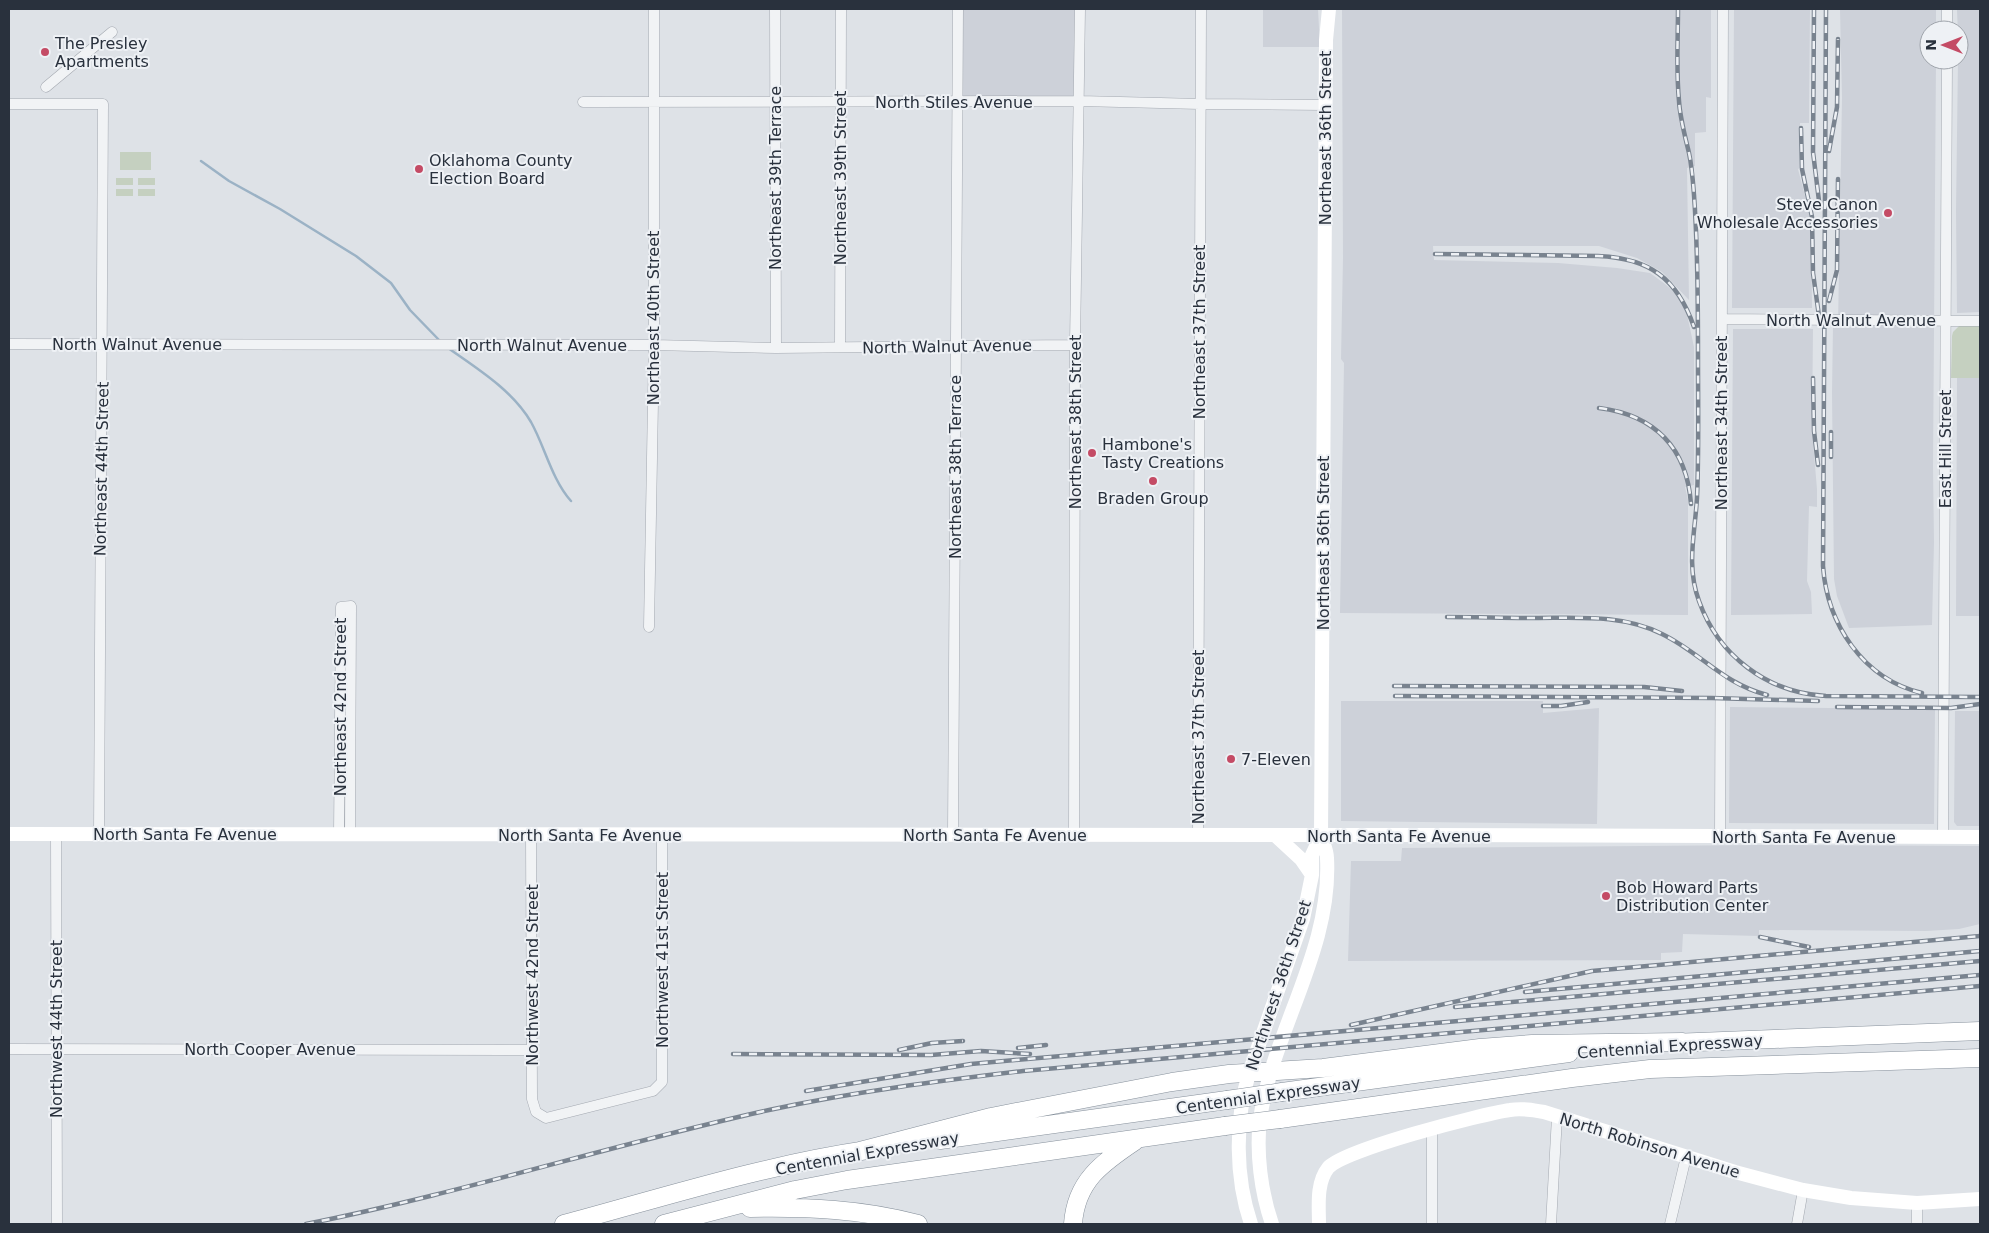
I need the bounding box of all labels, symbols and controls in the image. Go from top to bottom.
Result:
north arrow [1919,20,1969,70]
place label: The Presley Apartments [54,34,149,71]
text: N [1923,39,1939,51]
marker: The Presley Apartments [39,46,51,58]
street label: Northeast 36th Street [1316,51,1335,225]
street label: Northeast 39th Terrace [766,86,785,270]
street label: Northeast 39th Street [831,91,850,265]
street label: North Stiles Avenue [875,93,1033,112]
place label: Oklahoma County Election Board [429,151,573,188]
marker: Oklahoma County Election Board [413,163,425,175]
place label: Steve Canon Wholesale Accessories [1697,195,1878,232]
marker: Steve Canon Wholesale Accessories [1882,207,1894,219]
street label: Northeast 40th Street [644,231,663,405]
street label: Northeast 37th Street [1190,245,1209,419]
street label: North Walnut Avenue [1766,311,1936,330]
street label: North Walnut Avenue [52,335,222,354]
street label: Northeast 38th Street [1066,335,1085,509]
street label: North Walnut Avenue [457,336,627,355]
street label: North Walnut Avenue [862,336,1032,357]
street label: Northeast 34th Street [1712,336,1731,510]
street label: Northeast 38th Terrace [946,375,965,559]
street label: Northeast 44th Street [90,382,113,556]
street label: East Hill Street [1936,390,1955,508]
place label: Hambone's Tasty Creations [1101,435,1224,472]
marker: Hambone's Tasty Creations [1086,447,1098,459]
street label: Northeast 36th Street [1314,456,1333,630]
marker: Braden Group [1147,475,1159,487]
place label: Braden Group [1097,489,1209,508]
street label: Northeast 42nd Street [331,618,350,796]
street label: Northeast 37th Street [1189,650,1208,824]
place label: 7-Eleven [1241,750,1311,769]
marker: 7-Eleven [1225,753,1237,765]
street label: North Santa Fe Avenue [93,825,277,844]
street label: North Santa Fe Avenue [498,826,682,845]
street label: North Santa Fe Avenue [903,826,1087,845]
street label: North Santa Fe Avenue [1307,827,1491,846]
street label: North Santa Fe Avenue [1712,828,1896,847]
street label: Northwest 41st Street [653,872,672,1048]
place label: Bob Howard Parts Distribution Center [1616,878,1769,915]
street label: Northwest 42nd Street [523,884,542,1066]
marker: Bob Howard Parts Distribution Center [1600,890,1612,902]
street label: Northwest 36th Street [1242,898,1315,1073]
street label: Northwest 44th Street [47,940,66,1118]
street label: Centennial Expressway [1577,1031,1764,1062]
street label: North Cooper Avenue [184,1040,356,1059]
street label: Centennial Expressway [1175,1073,1362,1118]
street label: North Robinson Avenue [1557,1109,1742,1182]
street label: Centennial Expressway [774,1128,960,1179]

